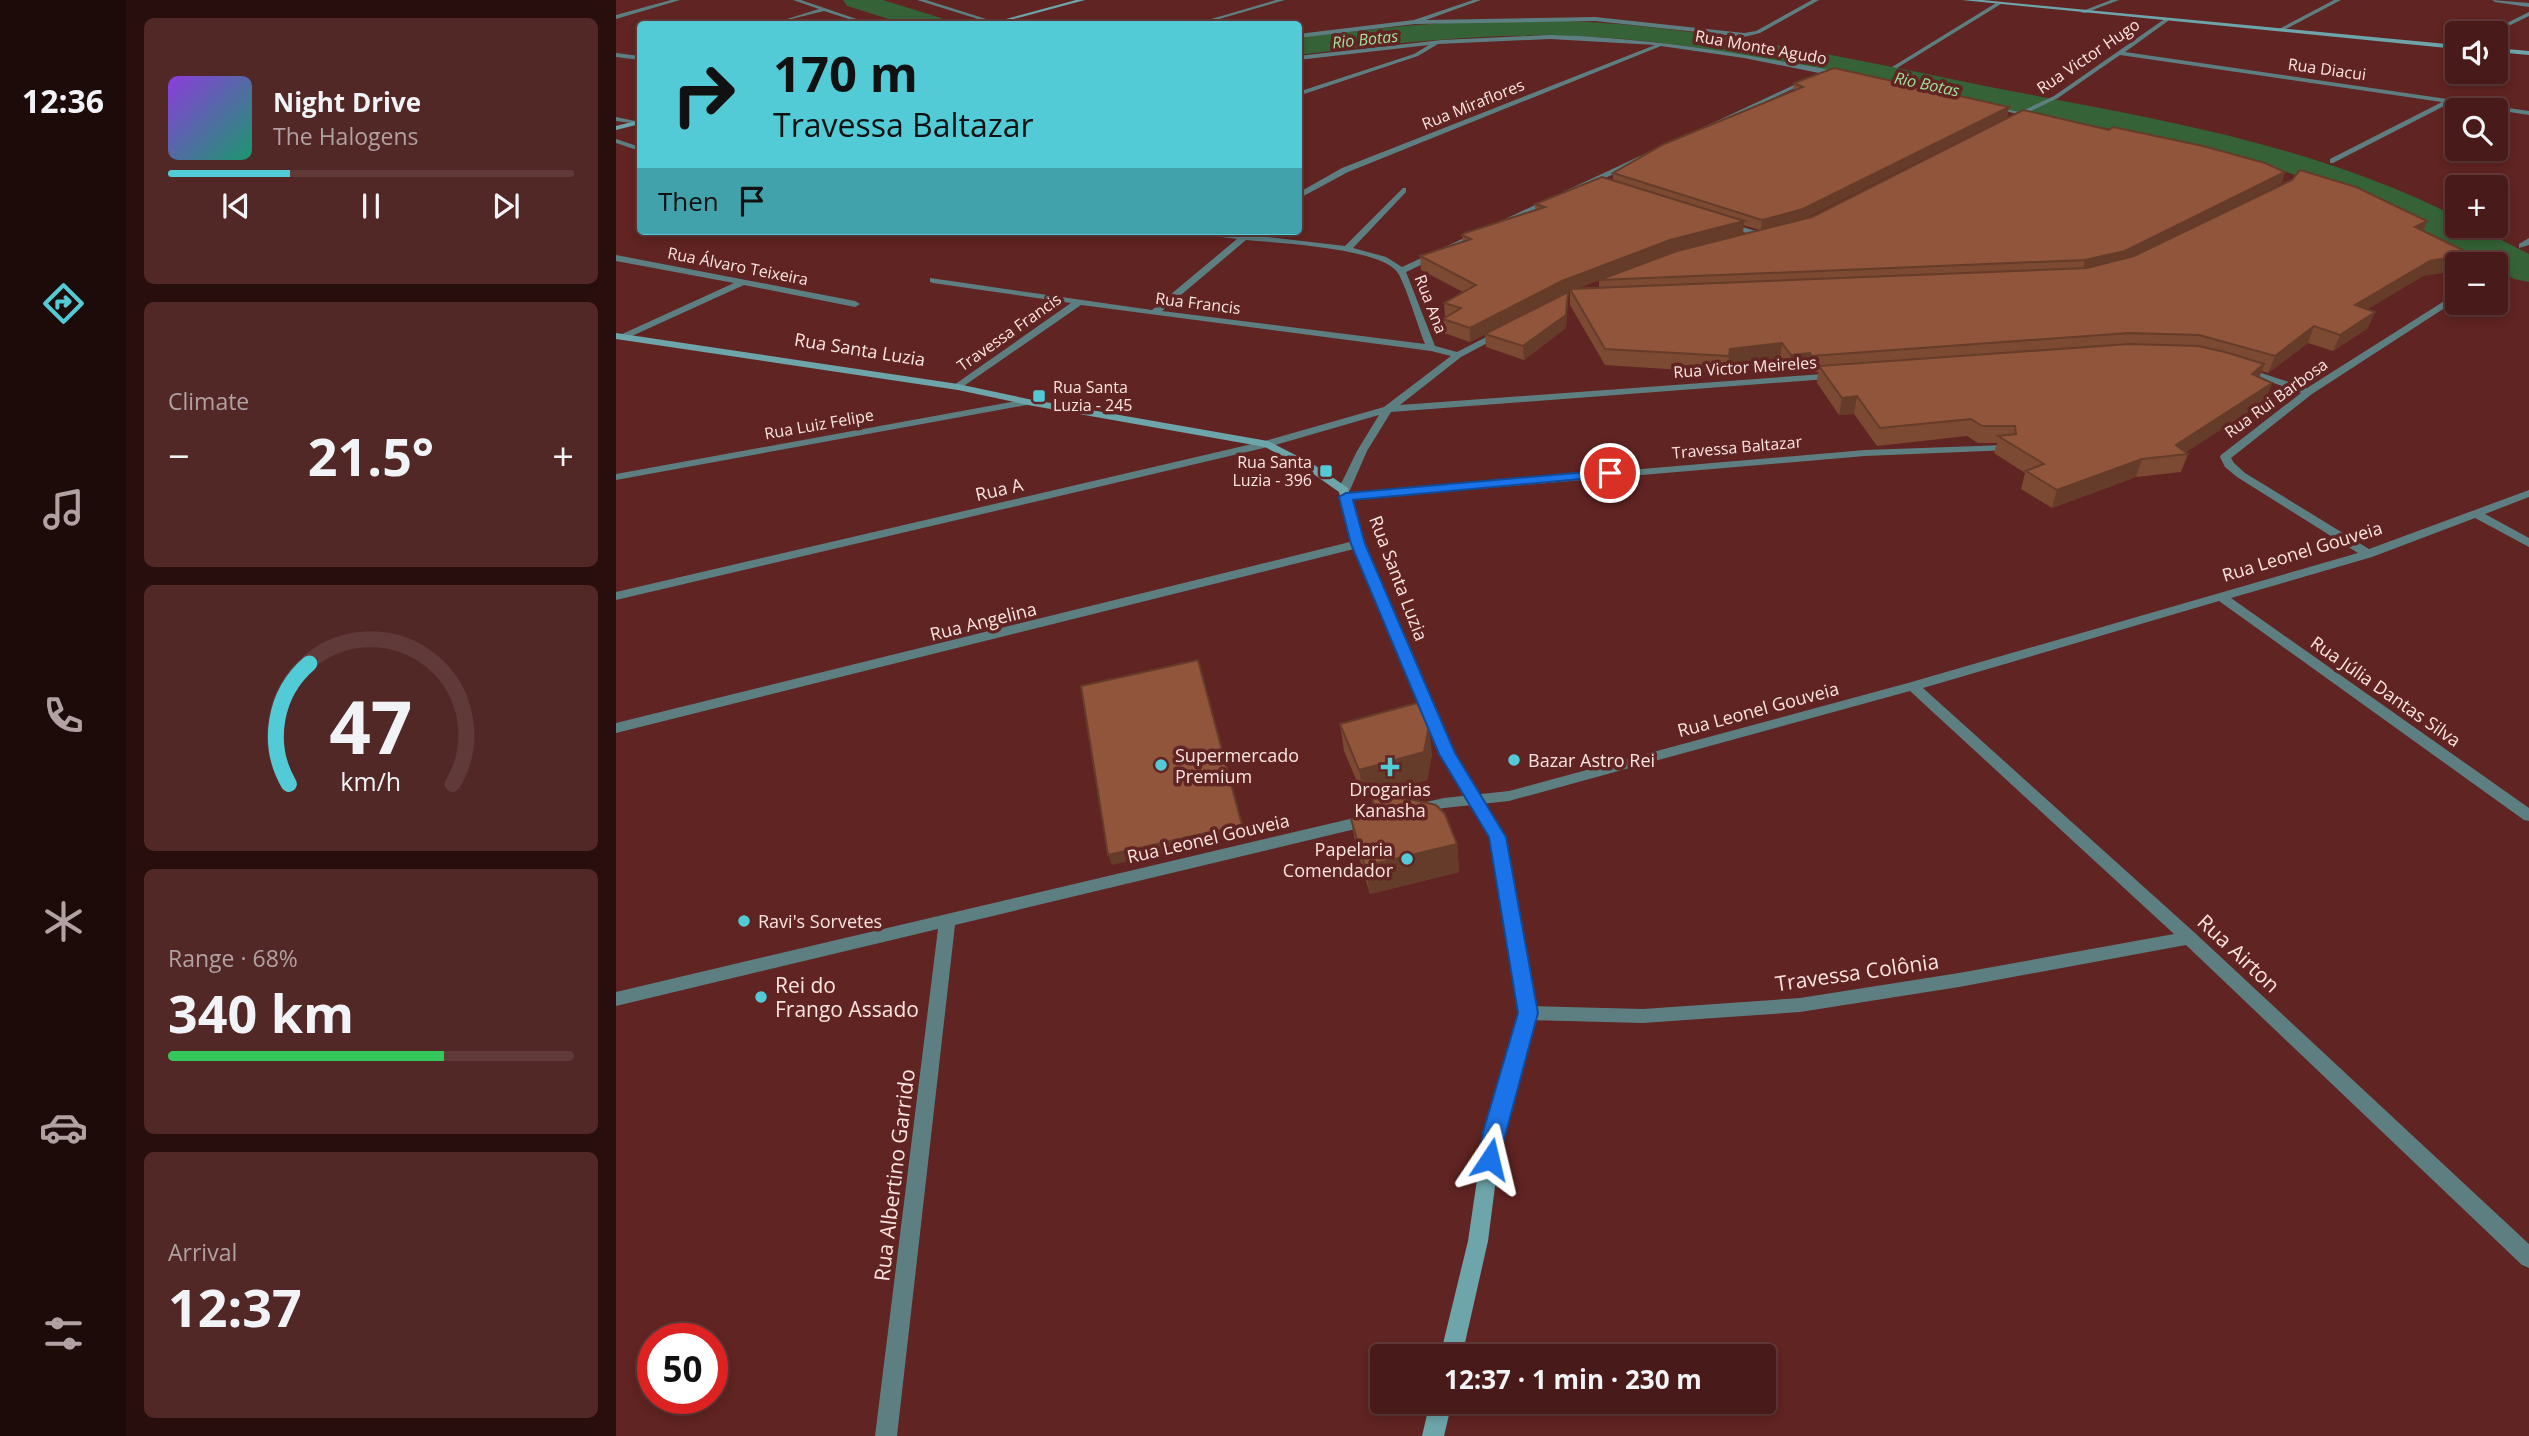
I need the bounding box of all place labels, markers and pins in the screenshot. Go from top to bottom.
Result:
place label: Rua Santa Luzia - 245 [1053,376,1133,416]
marker: Rua Santa Luzia - 245 [1031,388,1047,404]
pin [1580,443,1640,503]
place label: Rua Santa Luzia - 396 [1233,451,1312,491]
marker: Rua Santa Luzia - 396 [1318,463,1334,479]
place label: Supermercado Premium [1175,743,1299,788]
place label: Bazar Astro Rei [1528,748,1655,772]
marker: Bazar Astro Rei [1506,752,1522,768]
marker: Supermercado Premium [1153,757,1169,773]
marker: Drogarias Kanasha [1382,759,1398,775]
place label: Drogarias Kanasha [1349,777,1431,822]
place label: Papelaria Comendador [1283,837,1394,882]
marker: Papelaria Comendador [1399,851,1415,867]
place label: Ravi's Sorvetes [758,909,882,933]
marker: Ravi's Sorvetes [736,913,752,929]
place label: Rei do Frango Assado [775,971,919,1023]
marker: Rei do Frango Assado [753,989,769,1005]

